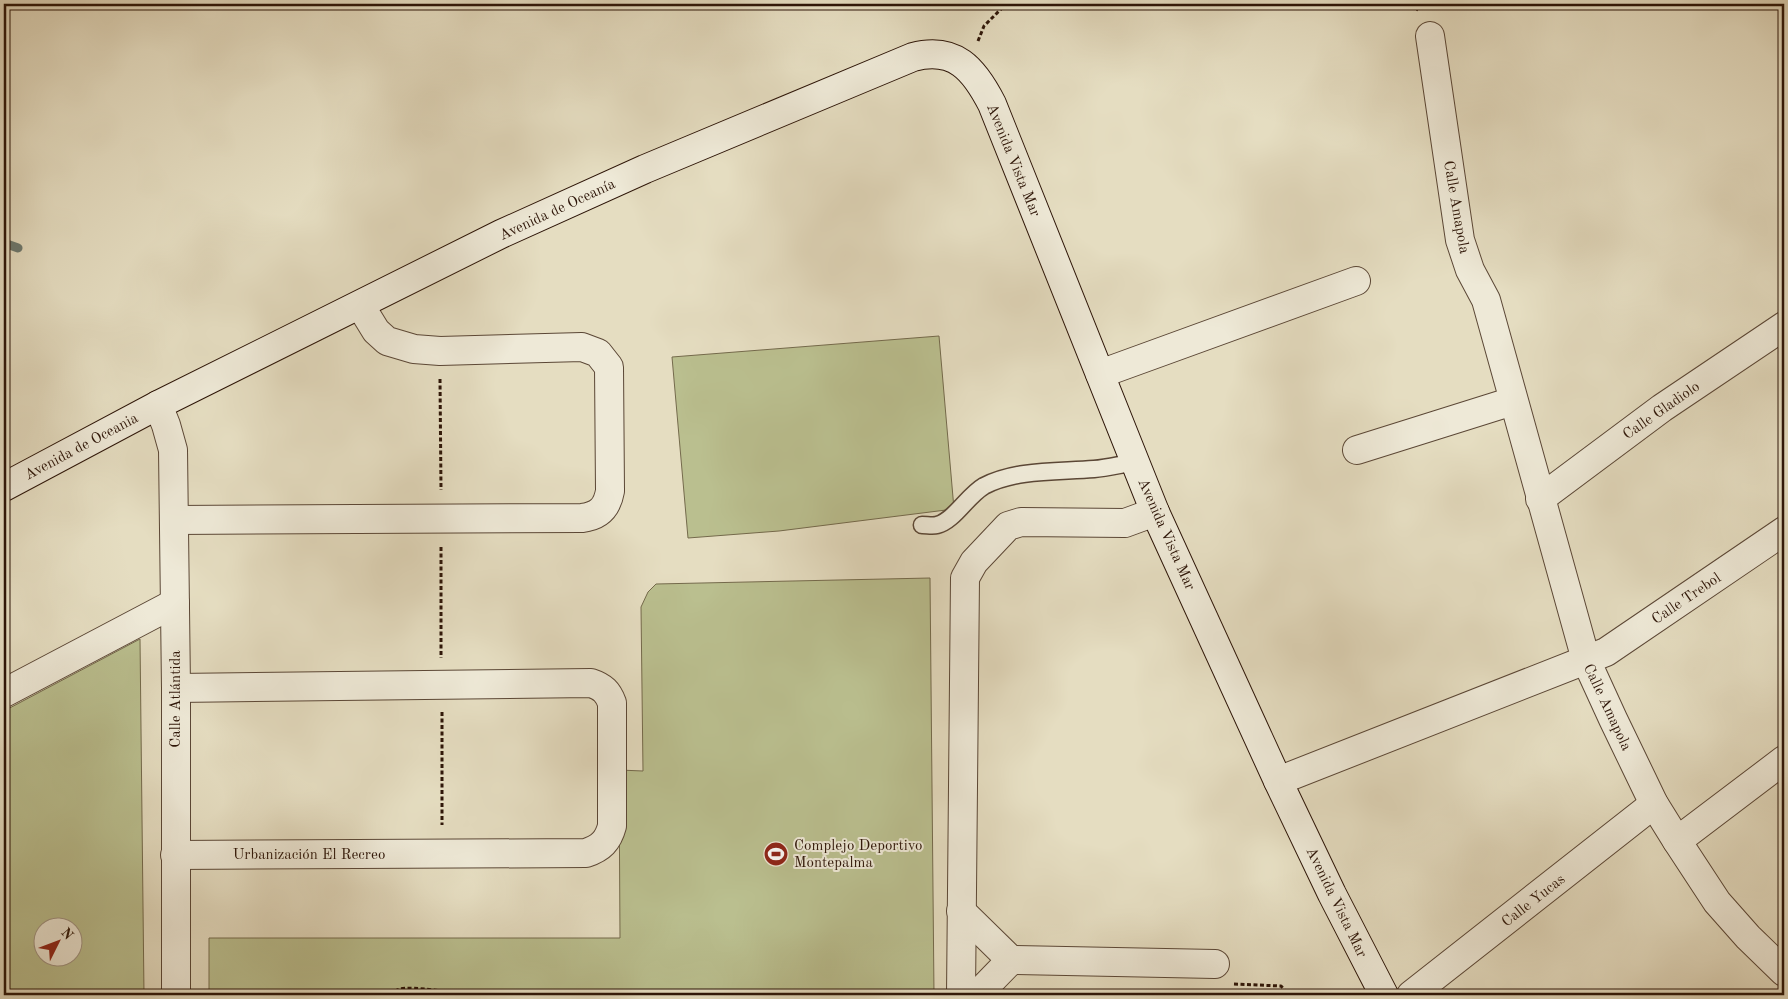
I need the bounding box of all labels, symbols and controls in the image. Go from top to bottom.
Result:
street label: Avenida Vista Mar [983,102,1042,219]
street label: Calle Amapola [1440,160,1471,255]
street label: Avenida de Oceanía [497,177,618,244]
street label: Calle Gladiolo [1621,379,1703,443]
street label: Avenida de Oceania [23,411,141,484]
street label: Avenida Vista Mar [1134,476,1197,593]
street label: Calle Trebol [1650,571,1724,628]
street label: Calle Atlántida [169,650,184,748]
street label: Calle Amapola [1580,662,1634,754]
place label: Complejo Deportivo Montepalma [794,839,923,871]
sports icon: Complejo Deportivo Montepalma [763,841,789,867]
street label: Avenida Vista Mar [1302,845,1369,960]
street label: Urbanización El Recreo [233,848,385,863]
street label: Calle Yucas [1500,872,1568,930]
north arrow [32,916,82,966]
text: N [58,925,76,943]

